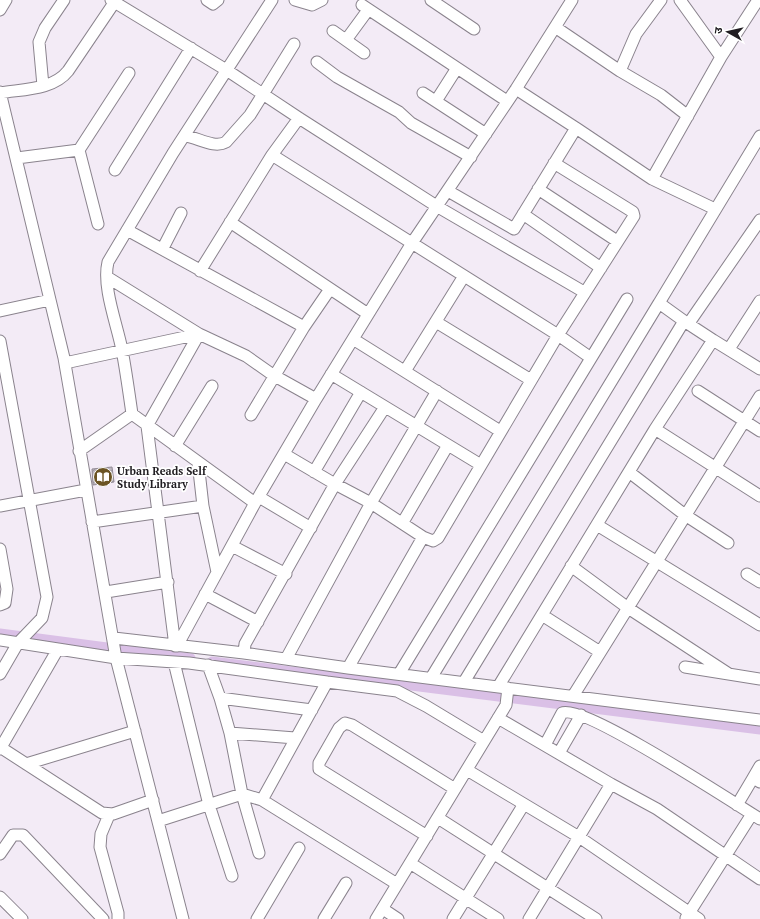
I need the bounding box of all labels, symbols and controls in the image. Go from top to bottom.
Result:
north arrow [708,12,748,52]
text: उ [711,26,726,35]
place label: Urban Reads Self Study Library [117,464,207,491]
library icon: Urban Reads Self Study Library [92,466,114,488]

